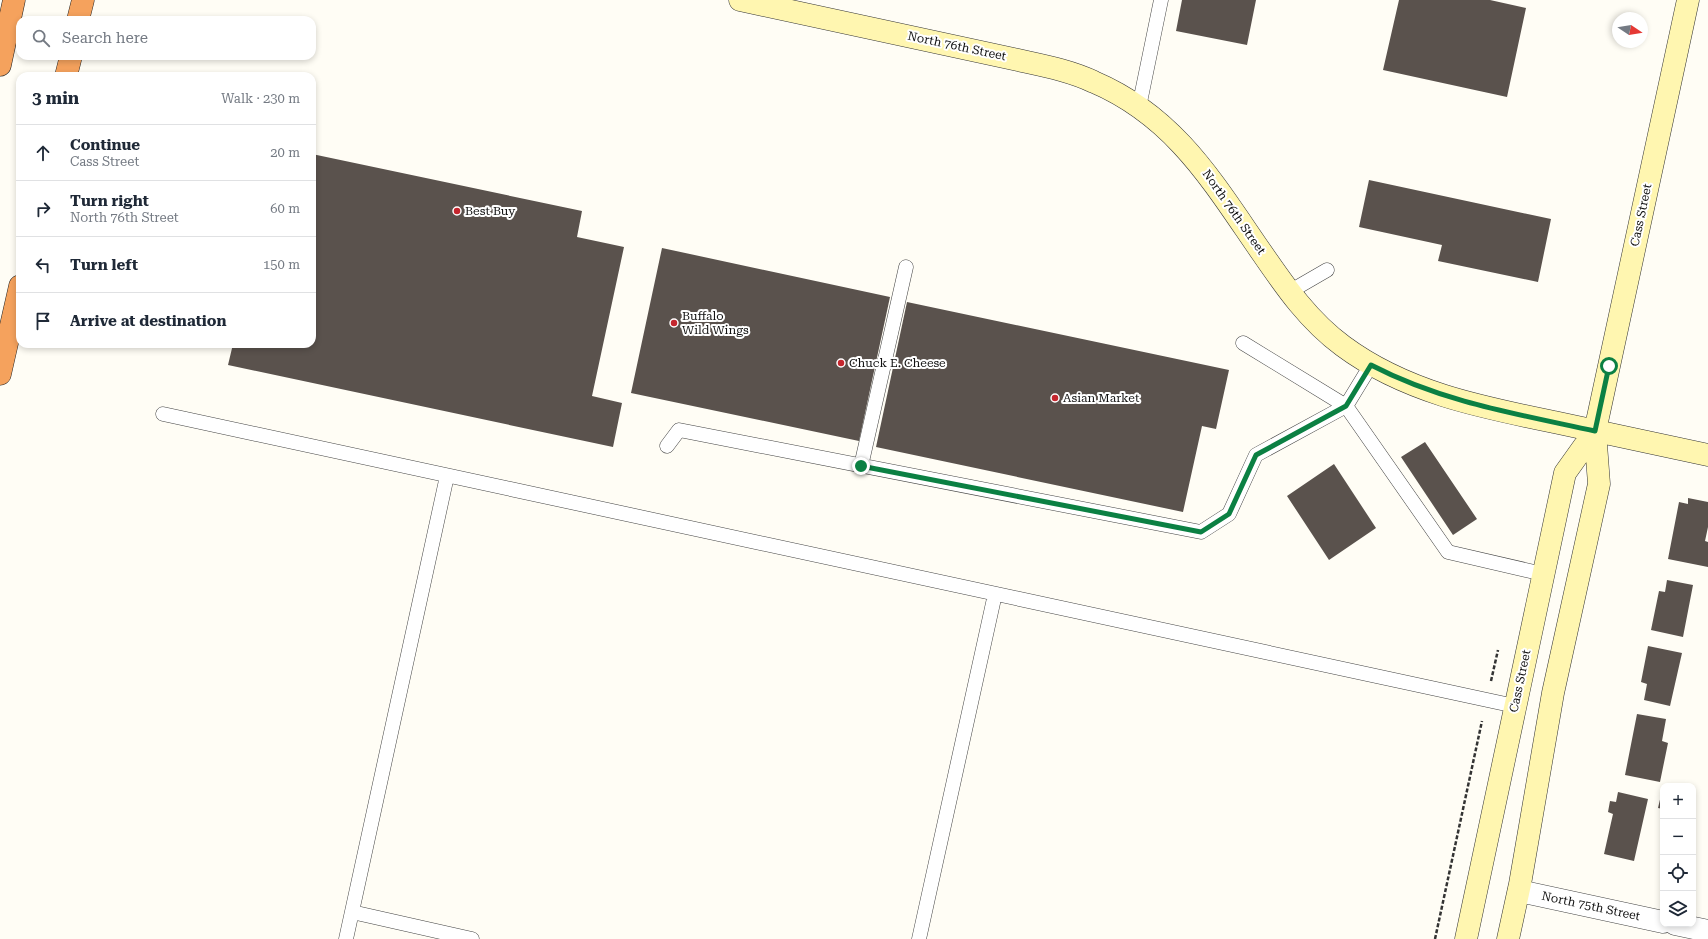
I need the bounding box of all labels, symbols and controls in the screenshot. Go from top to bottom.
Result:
north arrow [1612,12,1648,48]
search box [16,16,316,60]
icon: search [30,27,52,49]
text: Search here [62,29,148,47]
street label: North 76th Street [906,29,1008,63]
text: 3 min [32,88,79,108]
text: Walk · 230 m [221,91,300,106]
text: Continue [70,136,140,154]
icon: ahead [32,142,54,164]
text: 20 m [270,145,300,160]
text: Cass Street [70,154,139,169]
street label: North 76th Street [1199,167,1269,258]
street label: Cass Street [1628,182,1655,248]
text: Turn right [70,192,149,210]
icon: right [32,198,54,220]
text: 60 m [270,201,300,216]
place label: Best Buy [465,204,516,218]
marker: Best Buy [452,206,462,216]
text: North 76th Street [70,210,179,225]
icon: left [32,254,54,276]
text: Turn left [70,256,138,274]
text: 150 m [263,257,300,272]
place label: Buffalo Wild Wings [682,309,749,337]
icon: arrive [32,310,54,332]
text: Arrive at destination [70,312,226,330]
marker: Buffalo Wild Wings [669,318,679,328]
place label: Chuck E. Cheese [849,356,946,370]
route start [1600,357,1618,375]
marker: Chuck E. Cheese [836,358,846,368]
place label: Asian Market [1063,391,1140,405]
marker: Asian Market [1050,393,1060,403]
route end [852,457,870,475]
street label: Cass Street [1507,648,1534,714]
map controls [1660,783,1696,927]
button: + [1660,783,1696,819]
button: − [1660,819,1696,855]
button: locate [1660,855,1696,891]
street label: North 75th Street [1540,889,1642,923]
button: layers [1660,891,1696,927]

